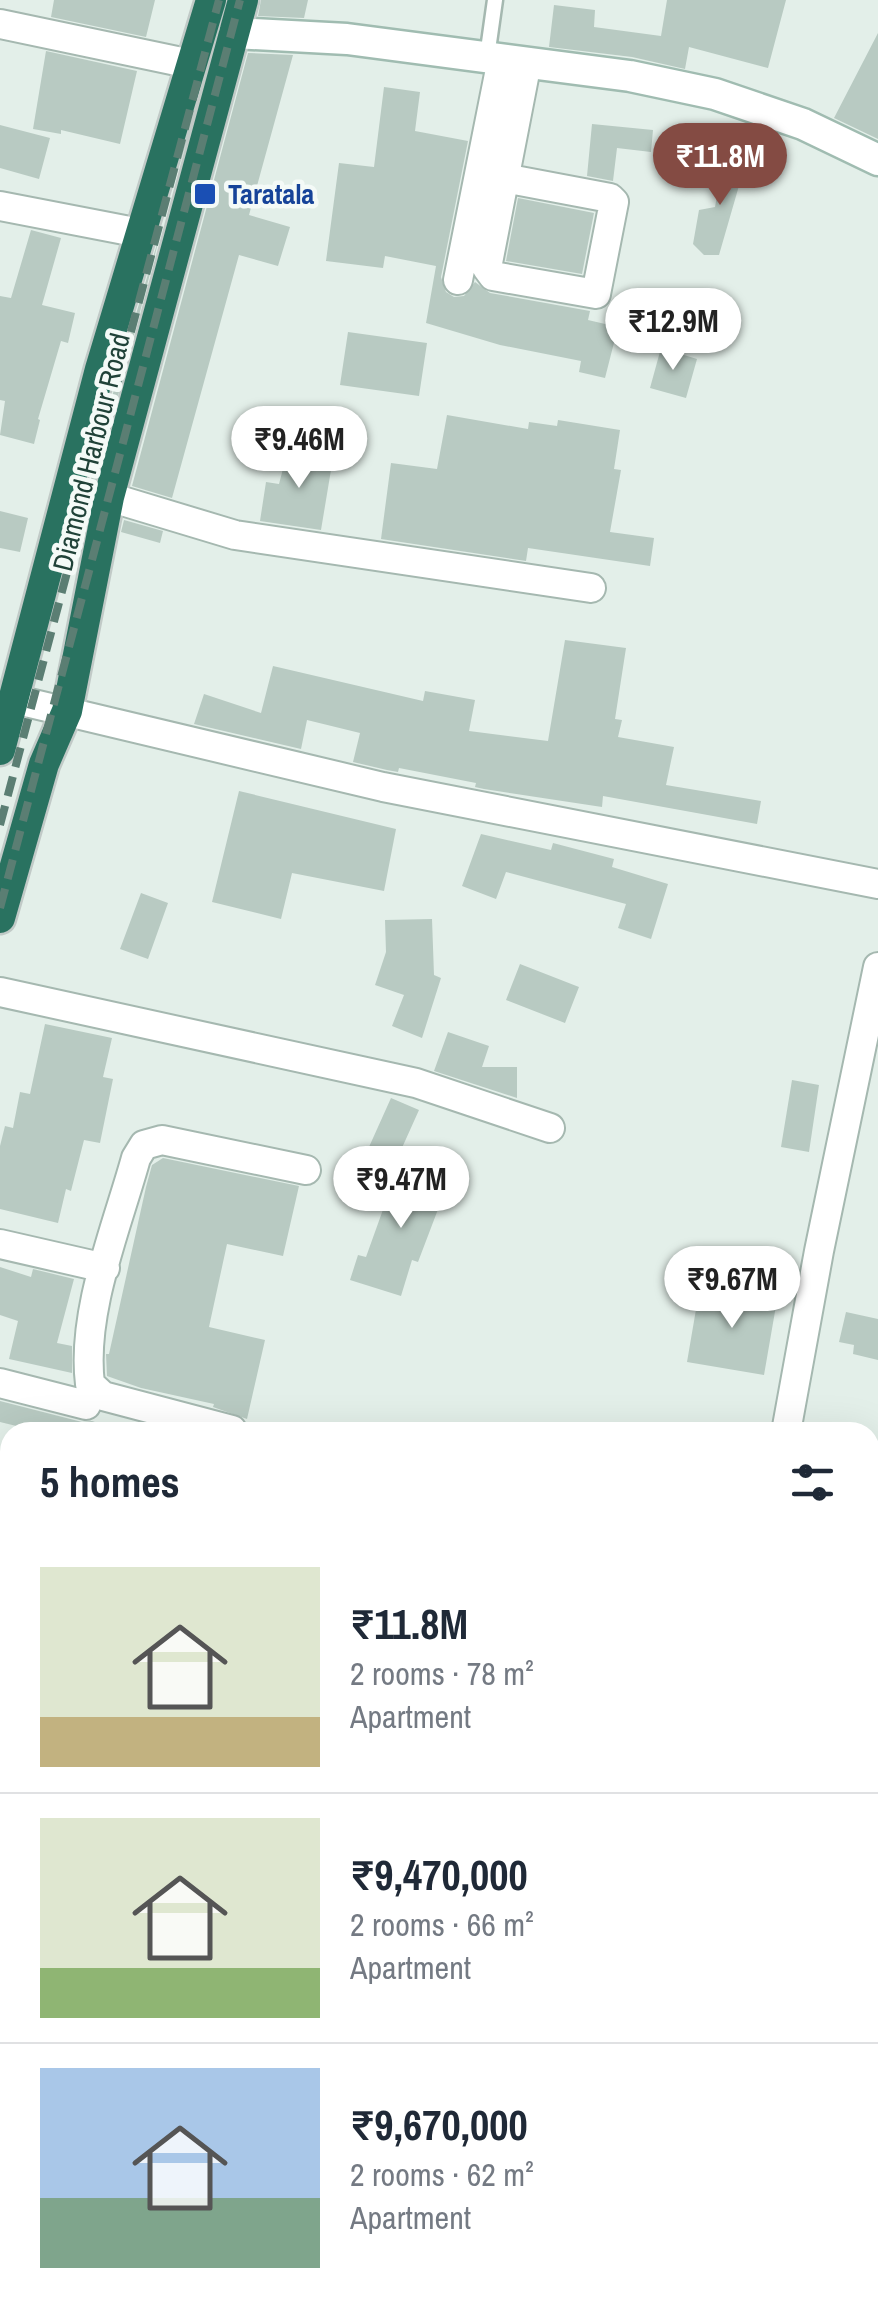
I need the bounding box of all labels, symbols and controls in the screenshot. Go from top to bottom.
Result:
pin: ₹11.8M [639,123,801,208]
text: ₹11.8M [675,134,765,177]
place label: Taratala [228,175,315,213]
marker: Taratala [192,181,218,207]
pin: ₹12.9M [592,288,754,373]
text: ₹12.9M [627,299,719,342]
street label: Diamond Harbour Road [43,329,139,575]
pin: ₹9.46M [218,406,380,491]
text: ₹9.46M [253,417,345,460]
pin: ₹9.47M [320,1146,482,1231]
text: ₹9.47M [355,1157,447,1200]
pin: ₹9.67M [651,1246,813,1331]
text: ₹9.67M [686,1257,778,1300]
text: 5 homes [40,1454,180,1510]
icon: filters [785,1455,840,1510]
text: ₹11.8M [350,1596,468,1652]
icon: home [120,1607,240,1727]
text: 2 rooms · 78 m² [350,1652,534,1695]
text: Apartment [350,1695,471,1738]
text: ₹9,470,000 [350,1847,528,1903]
icon: home [120,1858,240,1978]
text: 2 rooms · 66 m² [350,1903,534,1946]
text: Apartment [350,1946,471,1989]
text: ₹9,670,000 [350,2097,528,2153]
icon: home [120,2108,240,2228]
text: 2 rooms · 62 m² [350,2153,534,2196]
text: Apartment [350,2196,471,2239]

